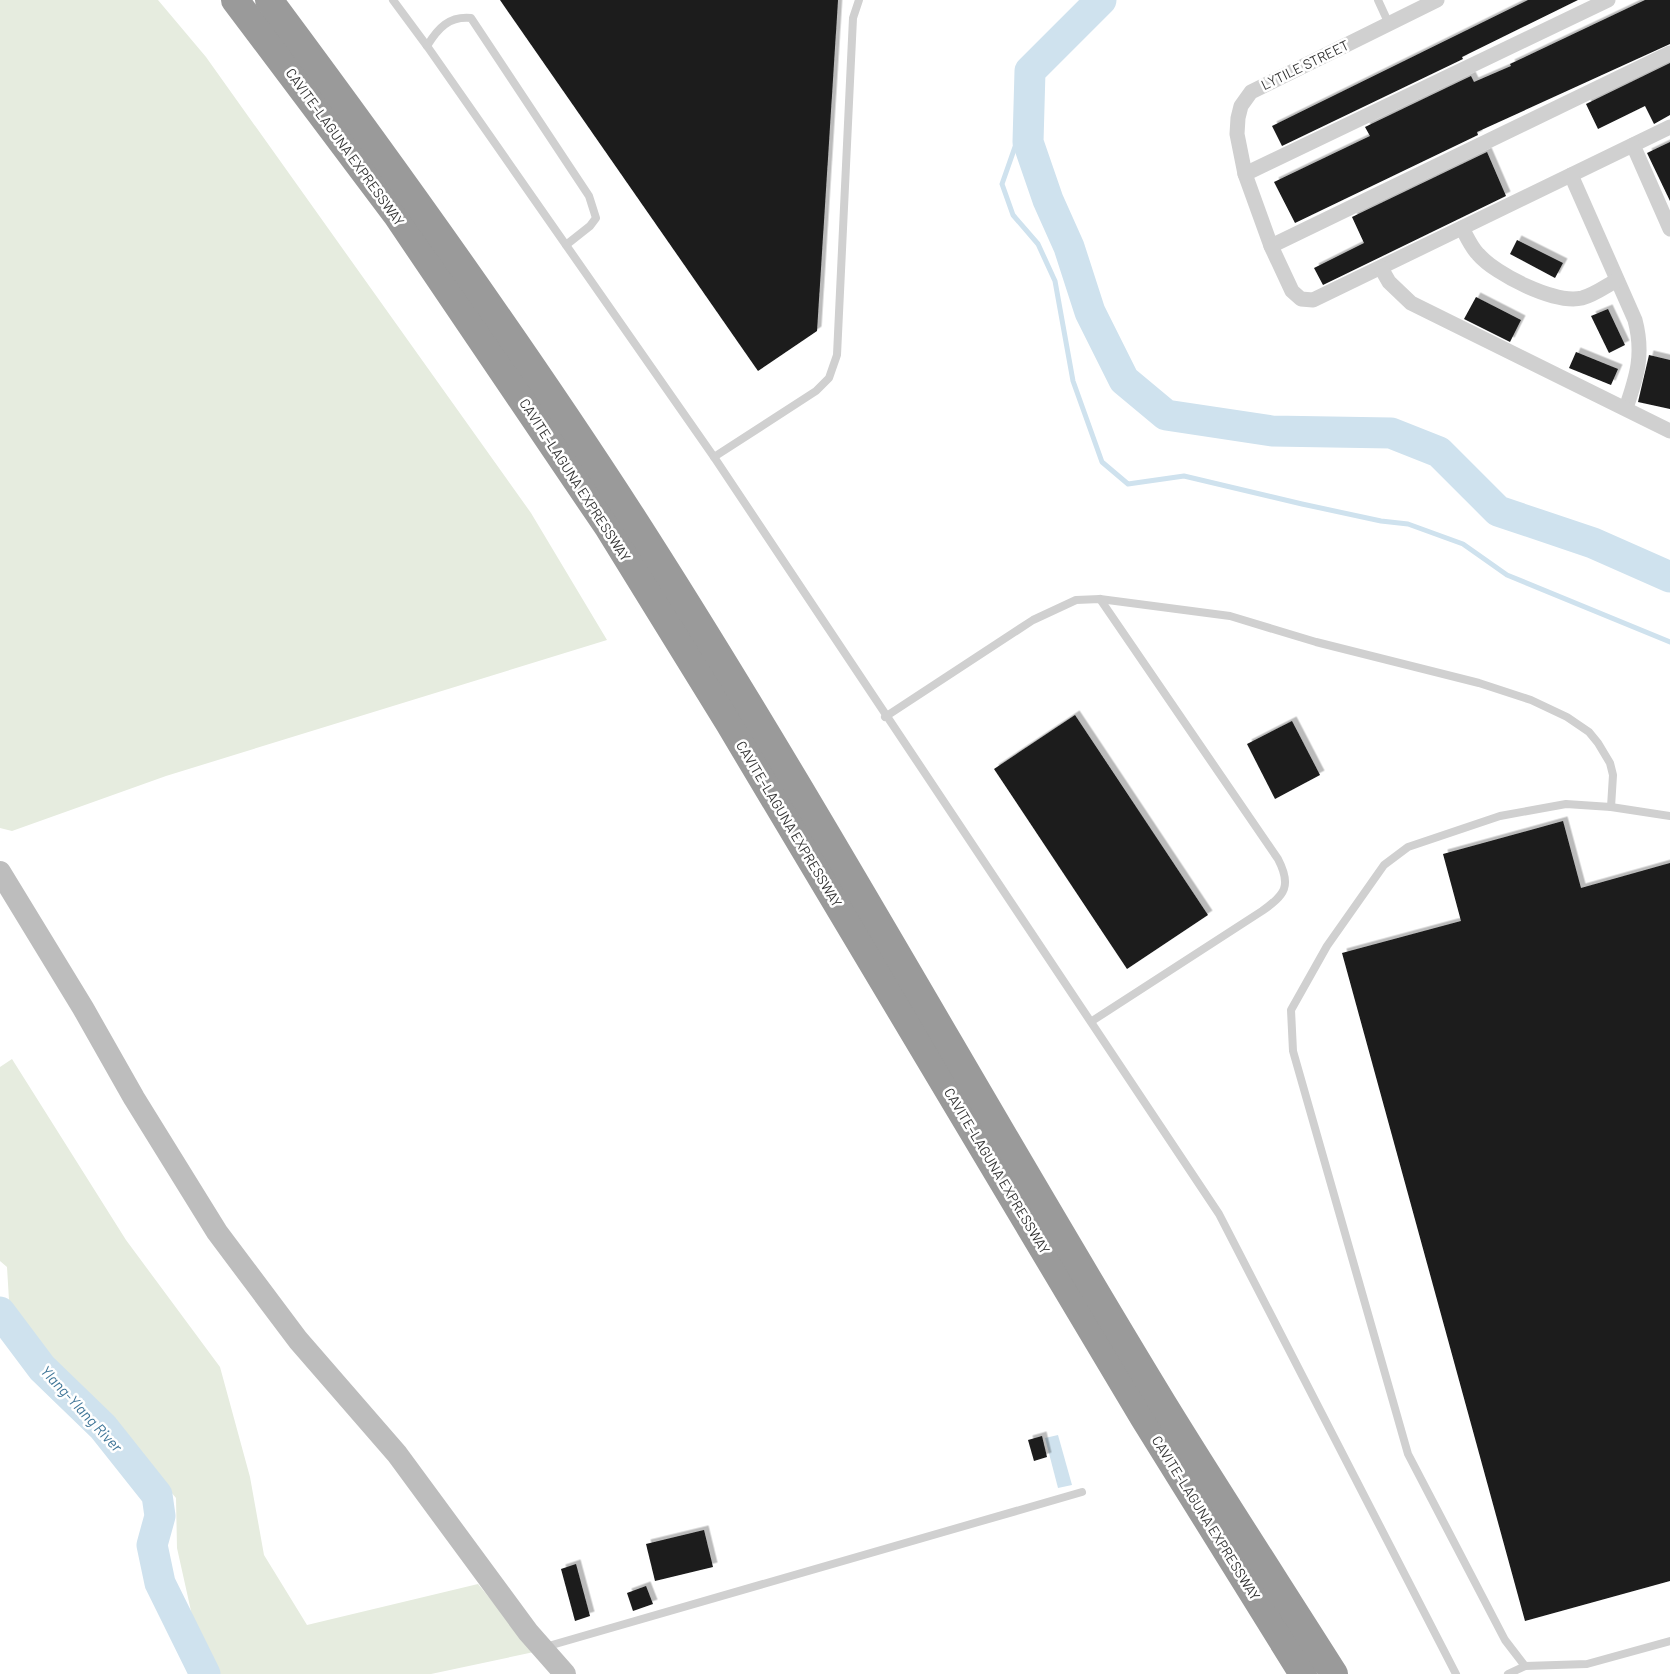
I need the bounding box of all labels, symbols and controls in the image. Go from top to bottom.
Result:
street label: LYTILE STREET [1258,36,1352,93]
street label: CAVITE–LAGUNA EXPRESSWAY [282,65,408,229]
street label: CAVITE–LAGUNA EXPRESSWAY [516,395,635,564]
street label: CAVITE–LAGUNA EXPRESSWAY [733,738,846,910]
street label: CAVITE–LAGUNA EXPRESSWAY [941,1085,1054,1257]
water label: Ylang-Ylang River [37,1361,127,1456]
street label: CAVITE–LAGUNA EXPRESSWAY [1149,1432,1264,1603]

